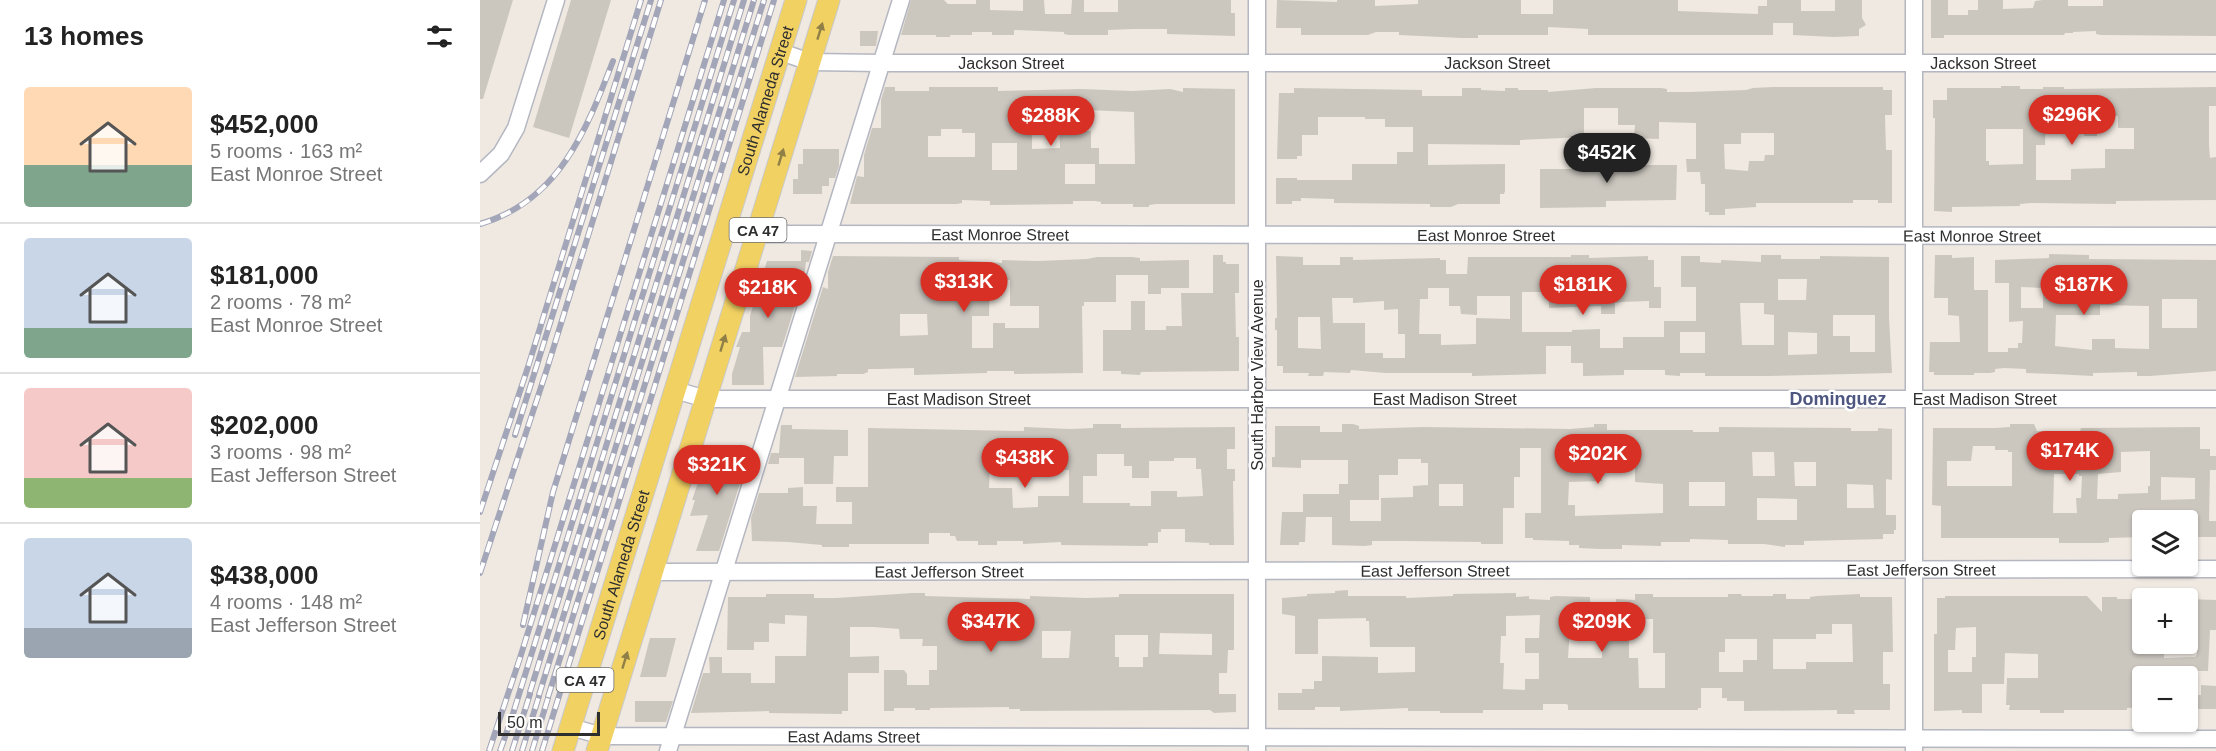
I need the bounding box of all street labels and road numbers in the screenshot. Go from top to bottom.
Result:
street label: South Alameda Street [734,23,796,177]
street label: Jackson Street [958,55,1065,72]
street label: Jackson Street [1444,55,1551,72]
street label: Jackson Street [1930,55,2037,72]
road number: CA 47 [730,218,786,242]
street label: East Monroe Street [931,226,1070,243]
street label: East Monroe Street [1417,226,1556,244]
street label: East Monroe Street [1903,227,2042,244]
street label: South Harbor View Avenue [1249,279,1266,471]
street label: East Madison Street [887,391,1031,408]
street label: East Madison Street [1373,391,1517,408]
street label: East Madison Street [1913,391,2057,408]
street label: South Alameda Street [590,487,652,642]
street label: East Jefferson Street [1846,561,1996,578]
street label: East Jefferson Street [1360,562,1510,579]
street label: East Jefferson Street [874,563,1024,580]
road number: CA 47 [556,668,614,692]
street label: East Adams Street [787,728,921,745]

